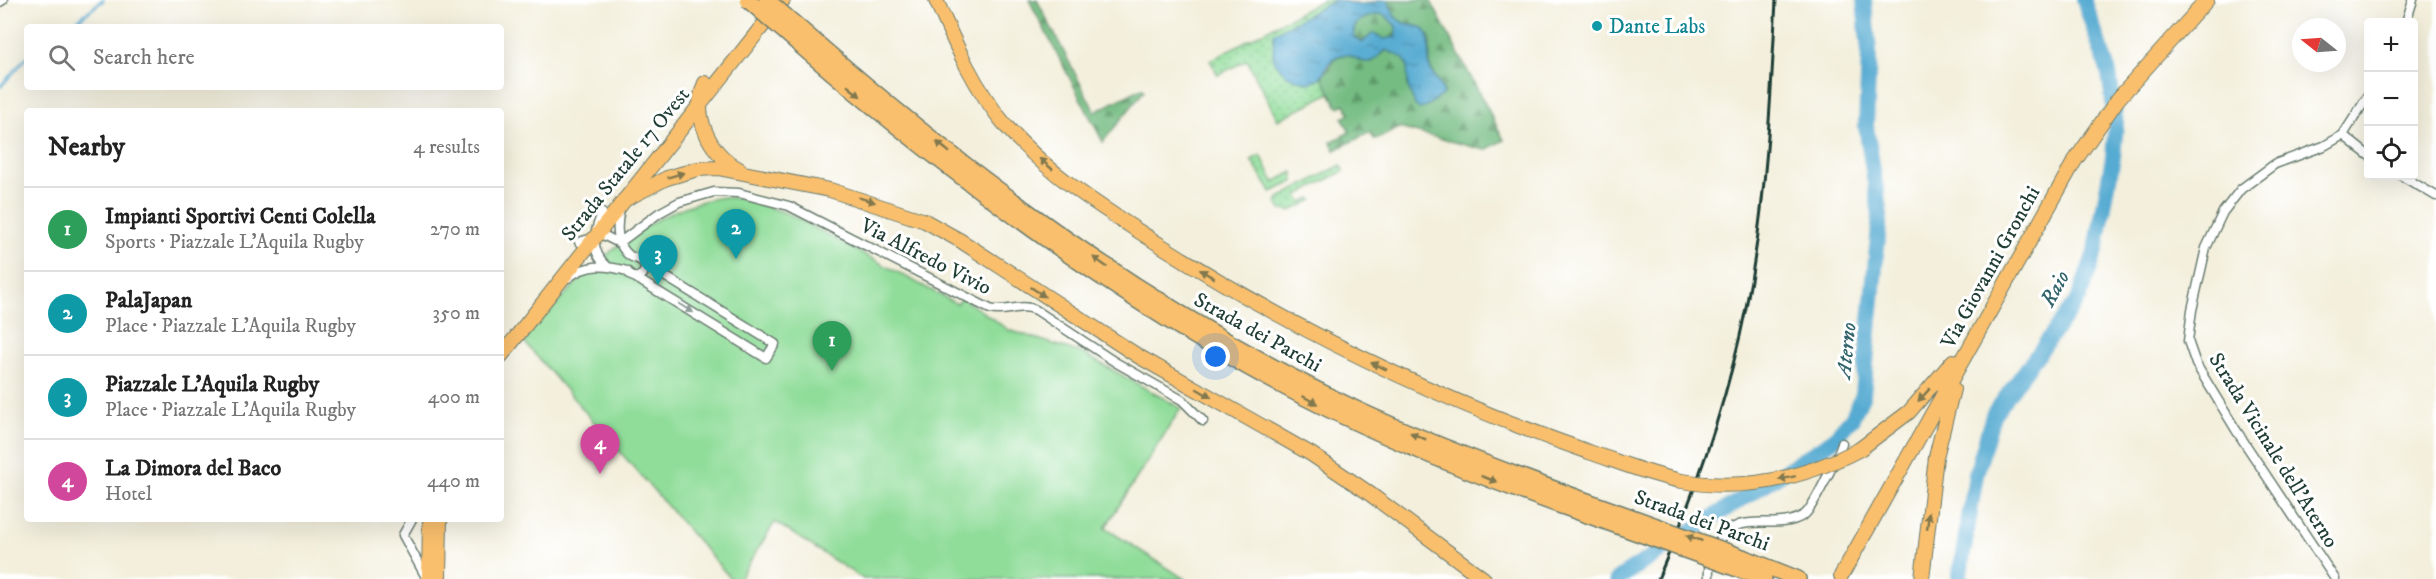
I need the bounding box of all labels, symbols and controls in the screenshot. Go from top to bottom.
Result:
place label: Dante Labs [1609,14,1705,40]
north arrow [2292,18,2346,72]
map controls [2364,18,2418,180]
button: + [2364,18,2418,72]
marker: Dante Labs [1590,19,1604,33]
search box [24,24,504,90]
icon: search [45,41,78,74]
text: Search here [93,44,195,71]
button: − [2364,72,2418,126]
street label: Strada Statale 17 Ovest [556,82,696,247]
one-way arrow [846,85,862,98]
button: locate [2364,126,2418,180]
text: Nearby [48,131,125,164]
text: 4 results [413,135,480,160]
one-way arrow [935,140,951,153]
one-way arrow [1038,158,1054,171]
one-way arrow [667,170,685,179]
street label: Via Giovanni Gronchi [1935,182,2046,354]
one-way arrow [858,196,876,205]
text: Impianti Sportivi Centi Colella [105,203,376,230]
pin: 2 [716,210,756,259]
street label: Via Alfredo Vivio [855,212,995,301]
text: 1 [64,217,71,242]
text: 270 m [430,217,480,242]
text: Sports · Piazzale L'Aquila Rugby [105,230,364,255]
pin: 3 [638,236,678,285]
one-way arrow [1093,256,1109,268]
water label: Raio [2034,266,2076,313]
one-way arrow [1199,269,1215,280]
one-way arrow [1029,286,1045,298]
text: PalaJapan [105,287,192,314]
street label: Strada dei Parchi [1189,287,1326,379]
text: 2 [63,301,72,326]
text: 350 m [433,301,480,326]
one-way arrow [678,303,694,314]
text: Place · Piazzale L'Aquila Rugby [105,314,356,339]
water label: Aterno [1830,321,1863,382]
pin: 1 [812,322,852,371]
your location [1201,342,1230,371]
street label: Strada Vicinale dell'Aterno [2203,348,2344,553]
one-way arrow [1371,362,1388,371]
text: Piazzale L'Aquila Rugby [105,371,319,398]
text: 3 [64,385,71,410]
text: 400 m [428,385,480,410]
one-way arrow [1196,388,1212,399]
one-way arrow [1917,388,1931,403]
one-way arrow [1302,395,1319,404]
text: Place · Piazzale L'Aquila Rugby [105,398,356,423]
pin: 4 [580,424,620,474]
one-way arrow [1409,431,1427,441]
text: La Dimora del Baco [105,455,281,482]
text: 4 [62,469,73,494]
text: 440 m [427,469,480,494]
one-way arrow [1480,474,1498,484]
one-way arrow [1777,474,1796,483]
text: Hotel [105,482,152,507]
street label: Strada dei Parchi [1631,484,1773,557]
one-way arrow [1923,511,1933,530]
one-way arrow [1684,533,1702,543]

